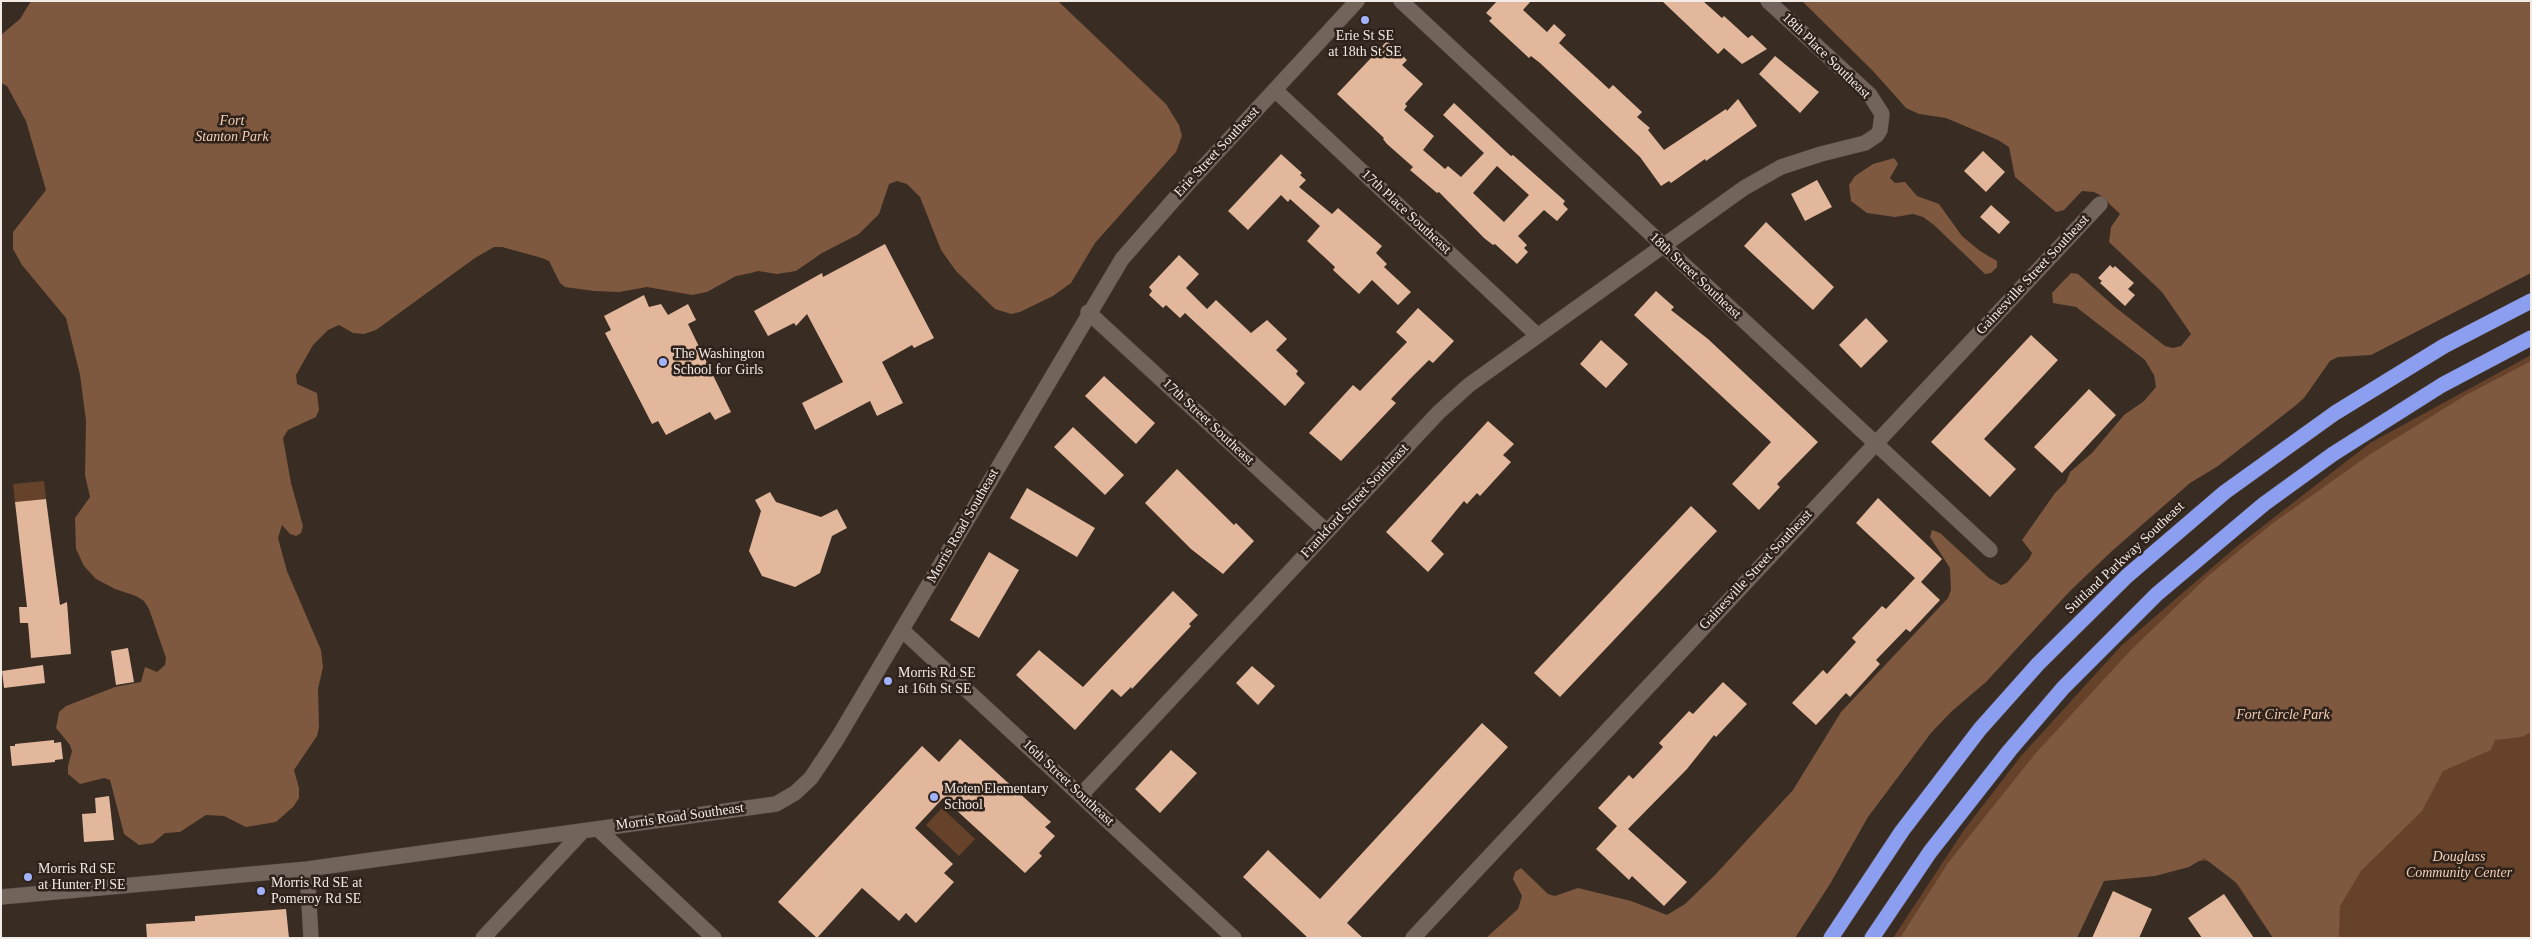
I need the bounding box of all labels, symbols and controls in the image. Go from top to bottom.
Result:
street label: 18th Place Southeast [1778,9,1874,103]
marker: Erie St SE at 18th St SE [1359,14,1371,26]
place label: Erie St SE at 18th St SE [1328,28,1402,60]
street label: Erie Street Southeast [1171,103,1263,201]
park label: Fort Stanton Park [195,113,269,146]
street label: 17th Place Southeast [1358,166,1454,258]
street label: Gainesville Street Southeast [1973,212,2093,338]
street label: 18th Street Southeast [1646,229,1744,323]
place label: The Washington School for Girls [673,346,765,378]
marker: The Washington School for Girls [657,356,669,368]
street label: 17th Street Southeast [1159,375,1257,469]
street label: Frankford Street Southeast [1298,440,1412,562]
street label: Morris Road Southeast [923,466,1003,586]
street label: Suitland Parkway Southeast [2062,498,2188,618]
street label: Gainesville Street Southeast [1696,507,1816,633]
place label: Morris Rd SE at 16th St SE [898,665,976,698]
marker: Morris Rd SE at 16th St SE [882,675,894,687]
park label: Fort Circle Park [2236,707,2330,723]
street label: 16th Street Southeast [1019,736,1117,830]
place label: Moten Elementary School [944,781,1049,814]
marker: Moten Elementary School [928,791,940,803]
street label: Morris Road Southeast [615,800,745,834]
park label: Douglass Community Center [2406,849,2512,882]
place label: Morris Rd SE at Hunter Pl SE [38,861,125,894]
marker: Morris Rd SE at Hunter Pl SE [22,871,34,883]
place label: Morris Rd SE at Pomeroy Rd SE [271,875,362,908]
marker: Morris Rd SE at Pomeroy Rd SE [255,885,267,897]

